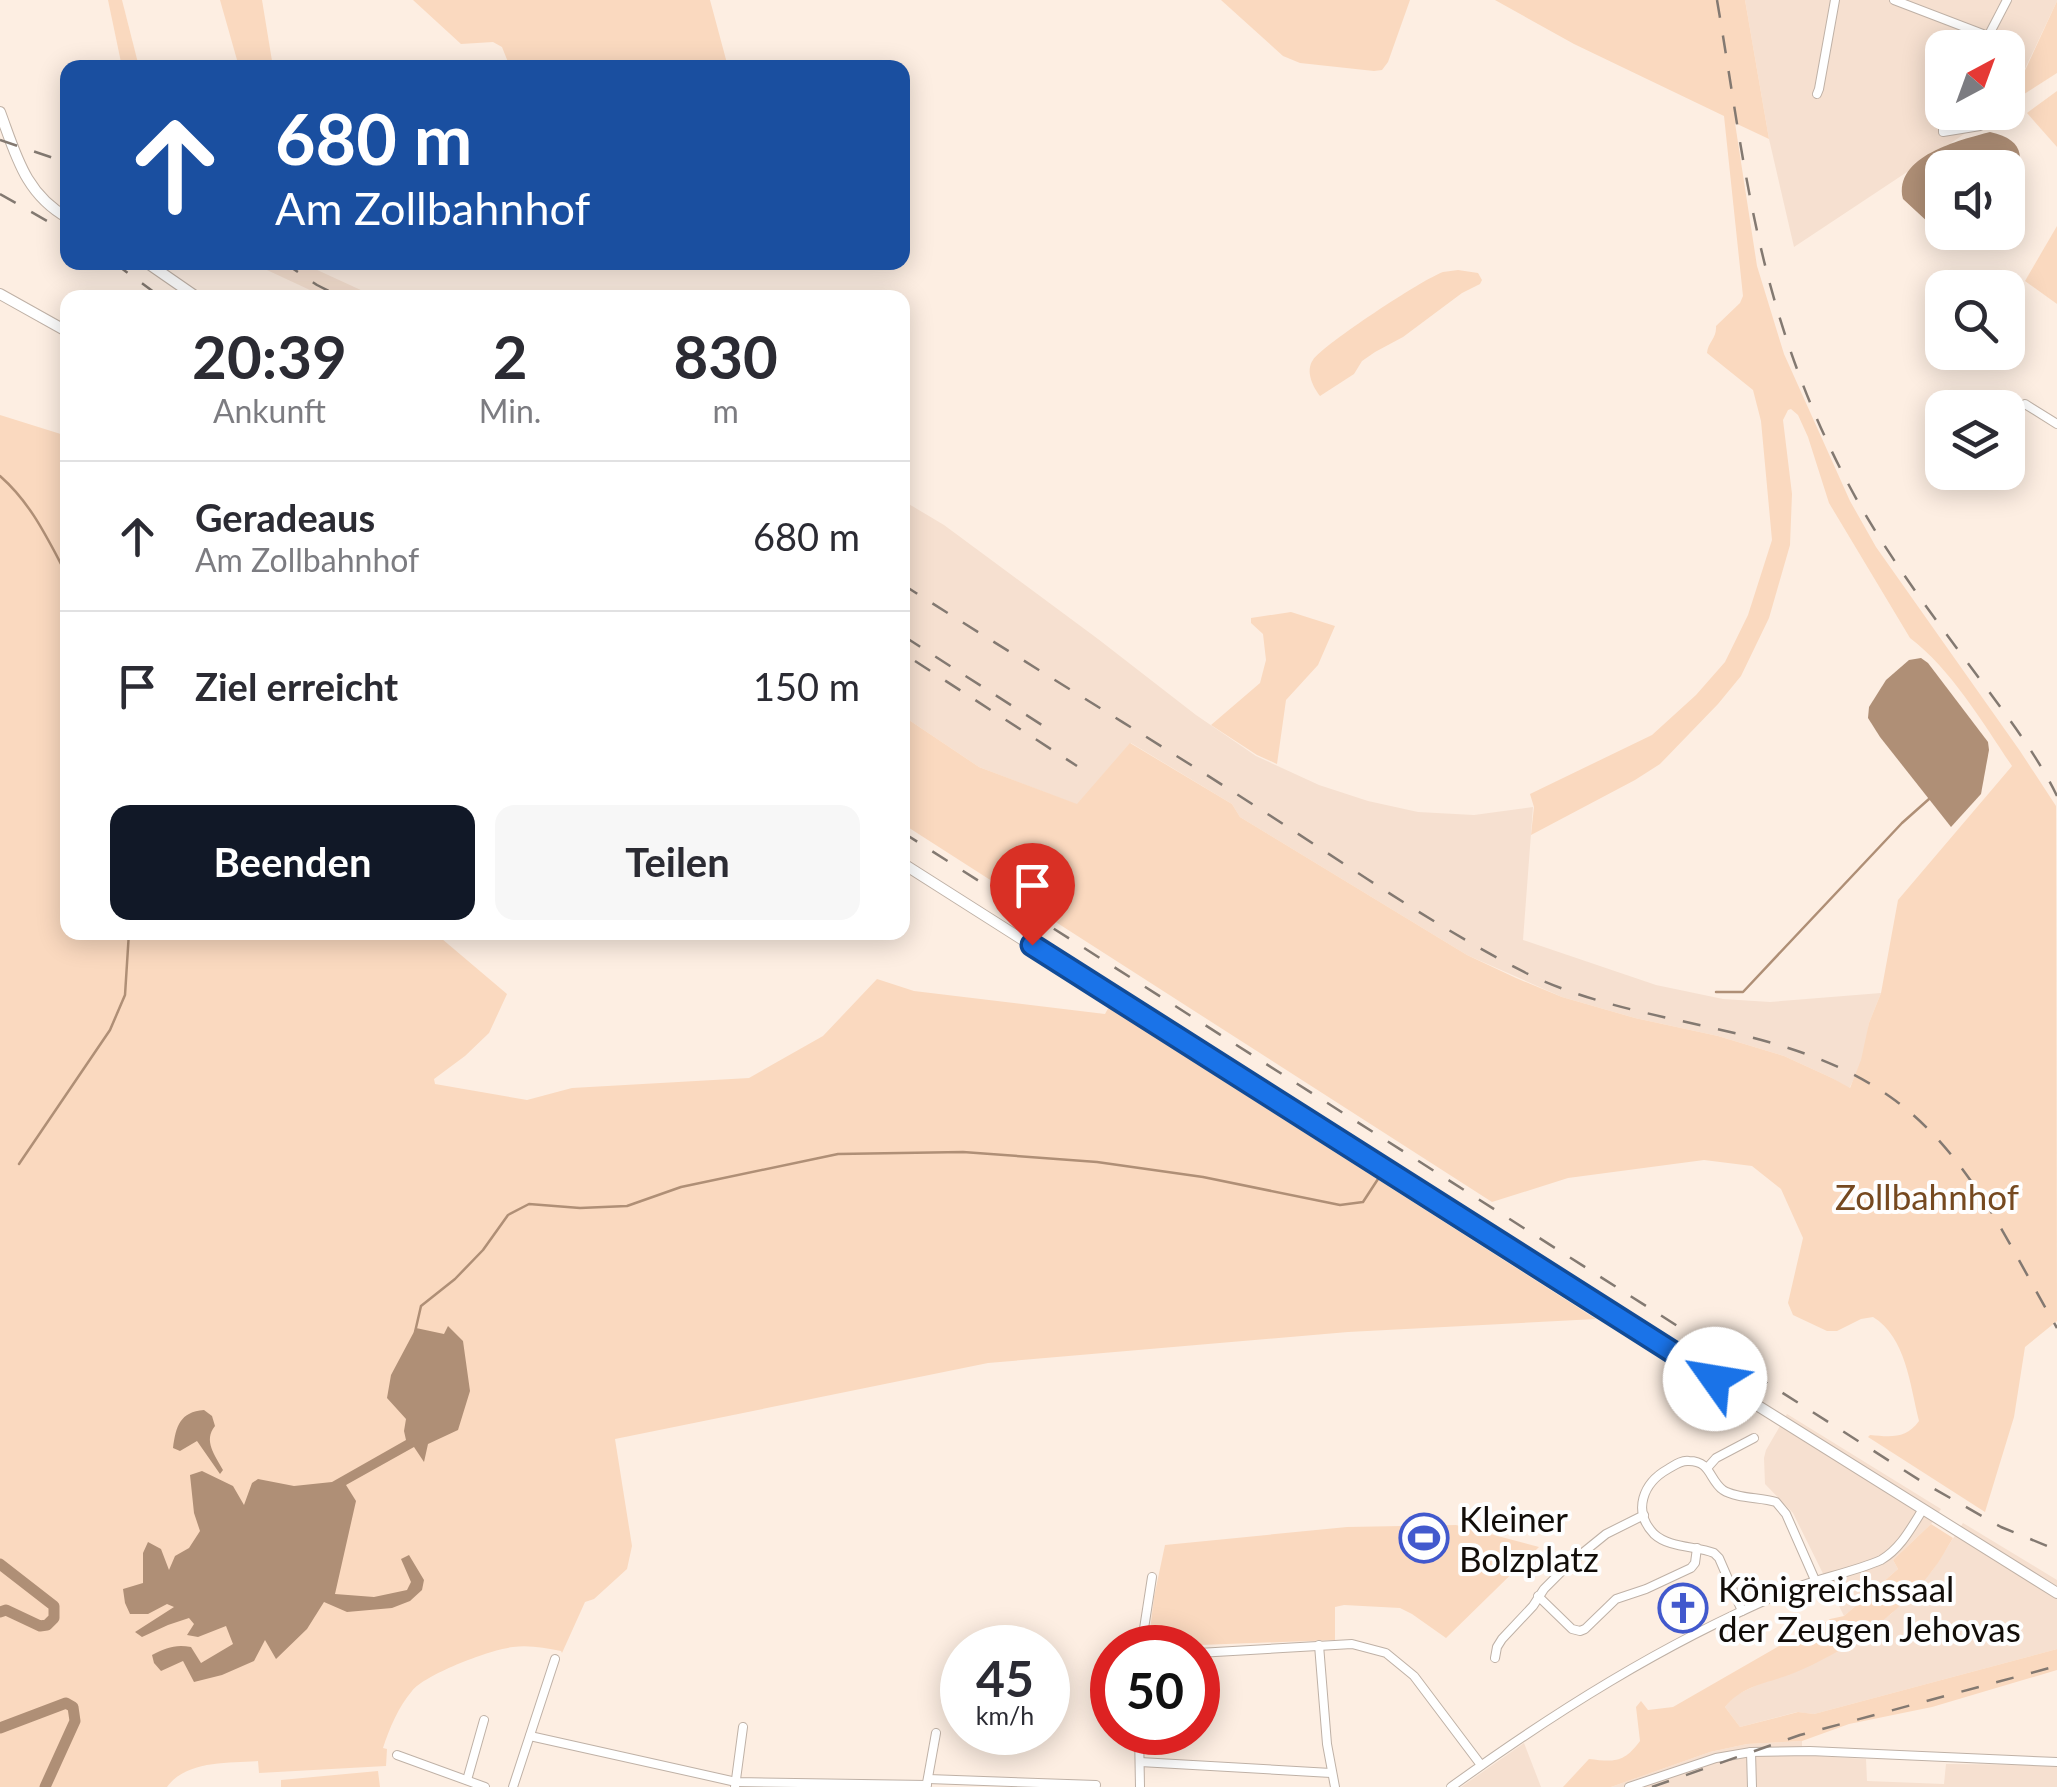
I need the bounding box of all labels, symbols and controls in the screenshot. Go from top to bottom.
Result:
north arrow [1925,30,2025,130]
map controls [1925,30,2025,490]
text: 680 m [275,96,472,180]
icon: ahead [110,100,240,230]
button: sound [1925,150,2025,250]
text: Am Zollbahnhof [275,181,590,235]
button: search [1925,270,2025,370]
text: 20:39 [192,320,347,392]
text: 2 [493,320,528,392]
text: 830 [674,320,778,392]
button: layers [1925,390,2025,490]
text: Ankunft [213,391,326,430]
text: Min. [479,391,541,430]
text: m [713,391,739,430]
text: Geradeaus [195,494,375,540]
icon: ahead [110,509,165,564]
text: 680 m [753,513,860,559]
text: Am Zollbahnhof [195,540,419,579]
icon: arrive [110,659,165,714]
text: Ziel erreicht [195,663,398,709]
text: 150 m [753,663,860,709]
button: Beenden [110,805,475,920]
button: Teilen [495,805,860,920]
pin [990,843,1075,946]
icon: arrive [1005,858,1060,913]
park label: Zollbahnhof [1835,1175,2019,1217]
position arrow [1663,1327,1767,1431]
place label: Kleiner Bolzplatz [1459,1497,1599,1579]
sports icon: Kleiner Bolzplatz [1398,1512,1450,1564]
place label: Königreichssaal der Zeugen Jehovas [1718,1567,2021,1649]
church icon: Königreichssaal der Zeugen Jehovas [1657,1582,1709,1634]
speed limit sign: 50 [1090,1625,1220,1755]
text: 45 [976,1648,1034,1708]
text: km/h [976,1700,1034,1730]

